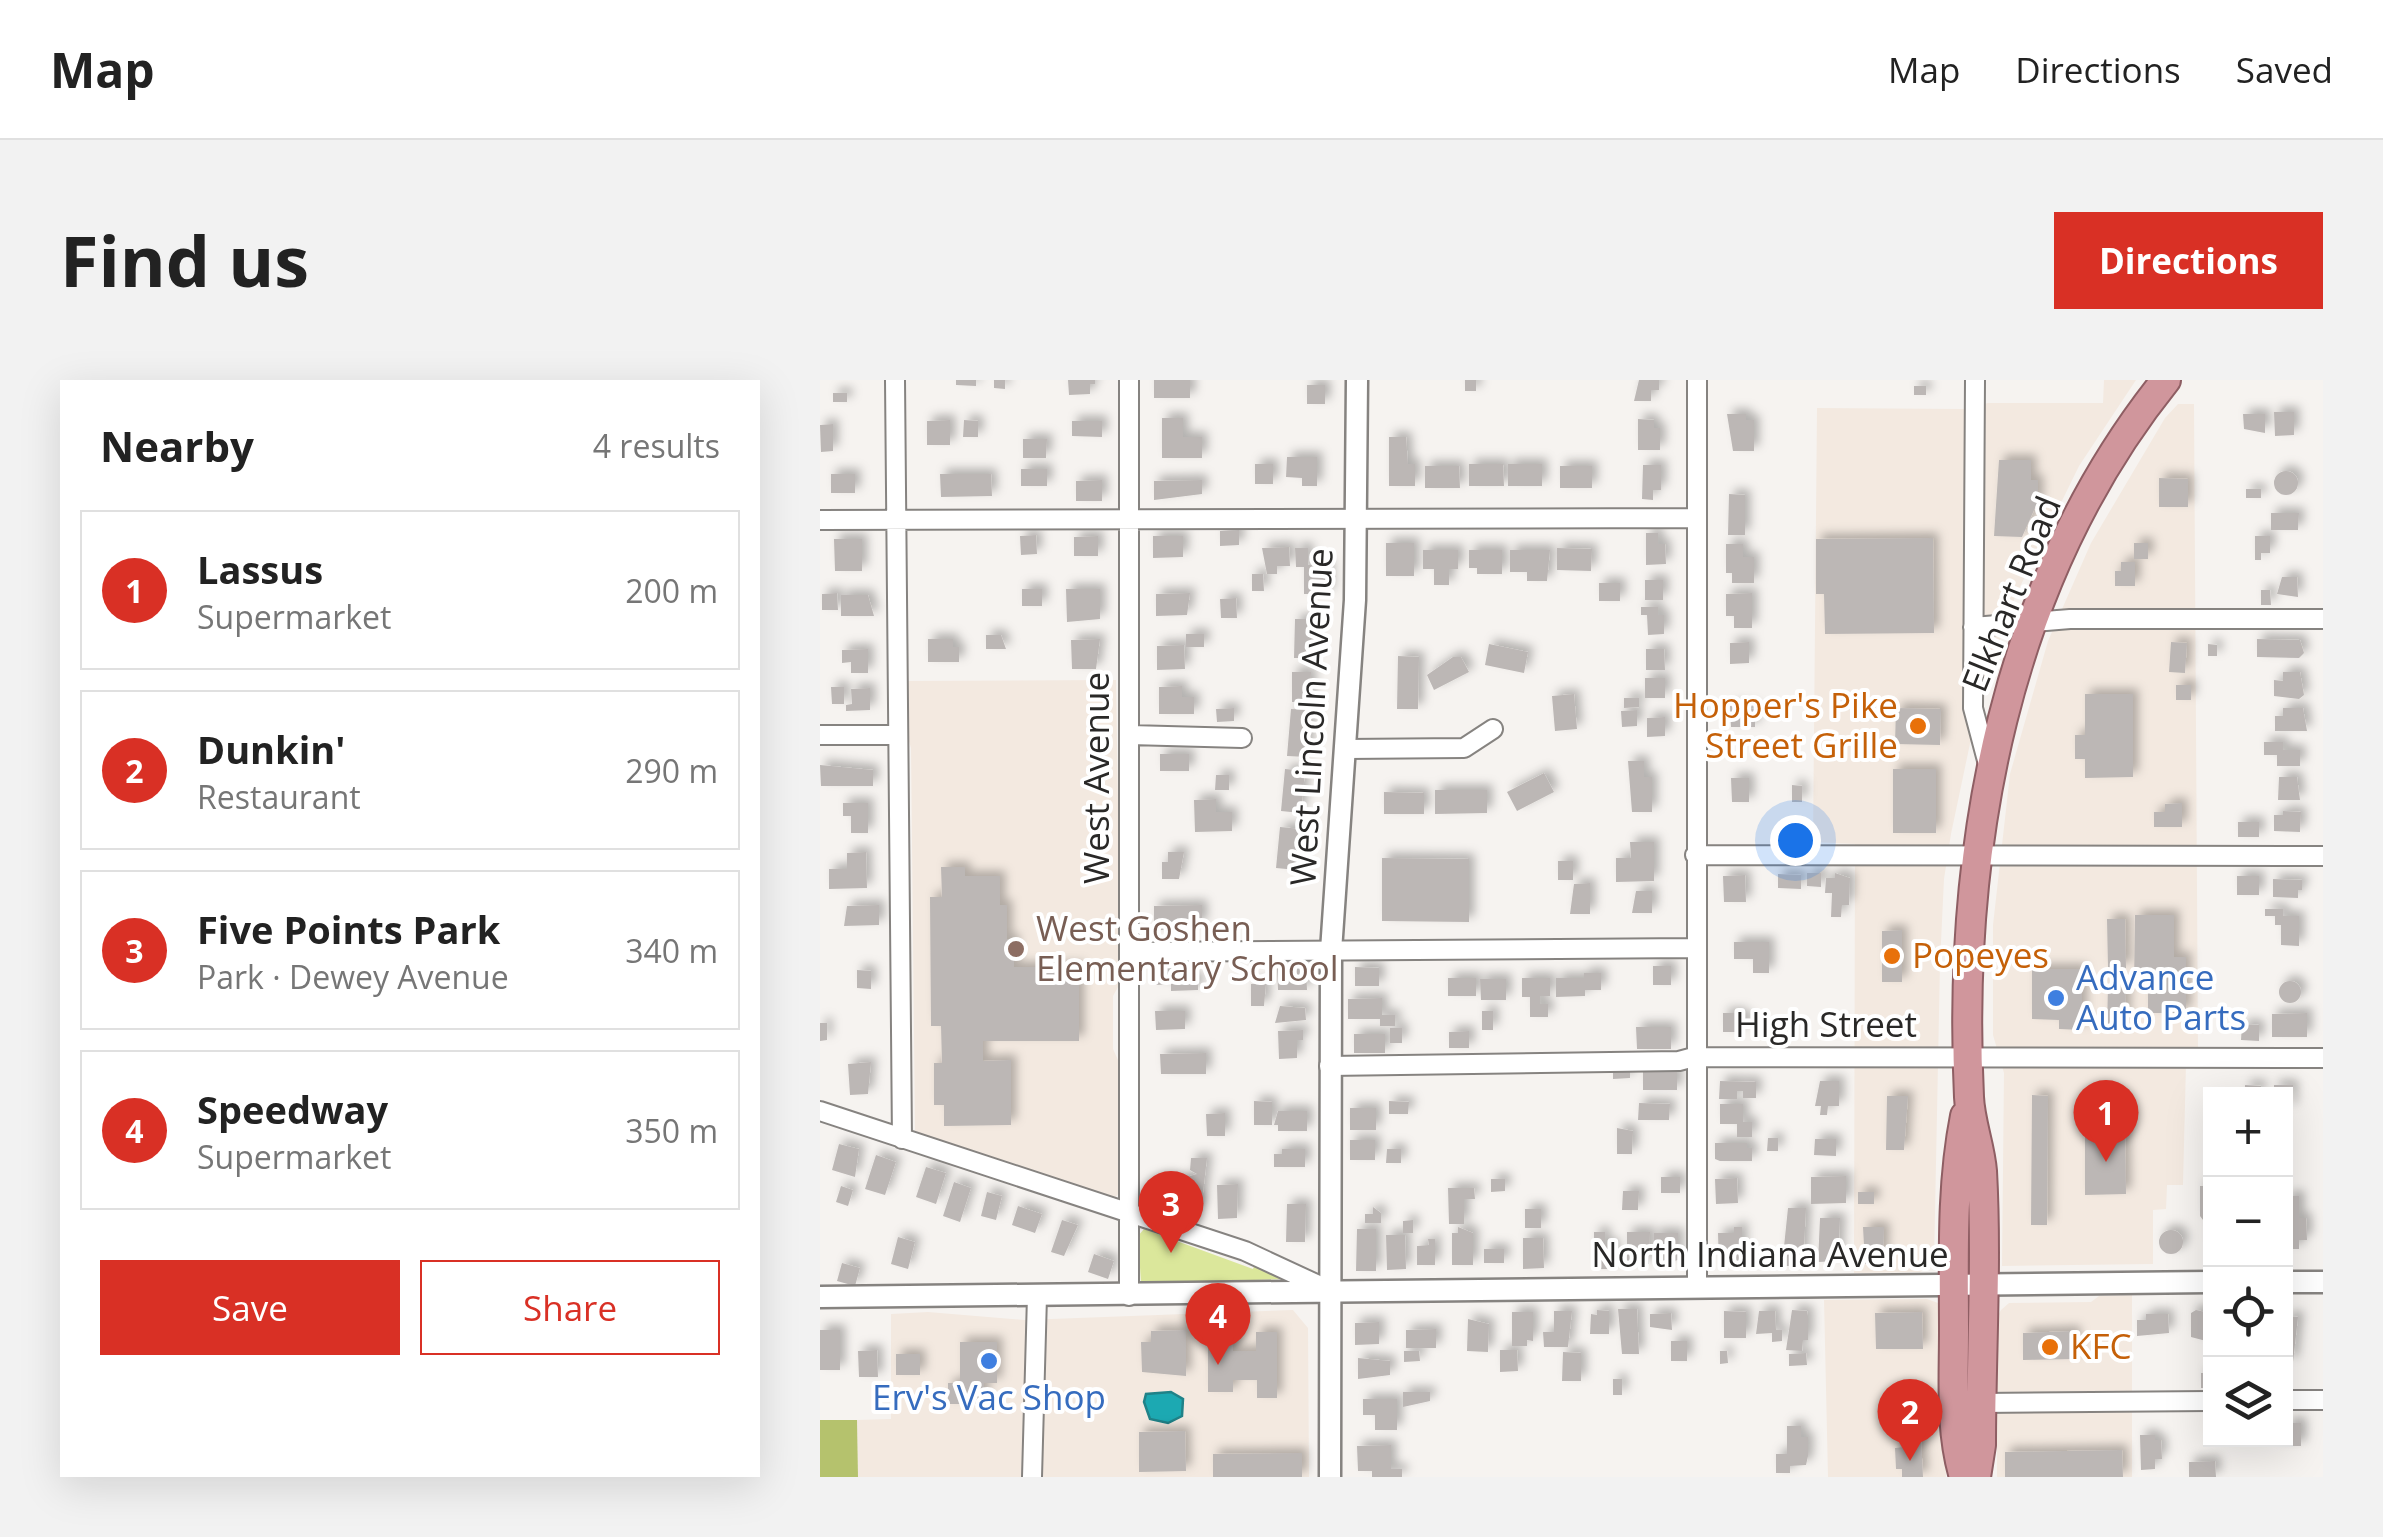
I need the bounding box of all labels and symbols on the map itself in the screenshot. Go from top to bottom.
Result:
street label: Elkhart Road [1950,489,2071,698]
street label: West Lincoln Avenue [1278,547,1343,887]
street label: West Avenue [1072,672,1119,884]
place label: Hopper's Pike Street Grille [1673,681,1898,768]
marker: Hopper's Pike Street Grille [1907,715,1929,737]
your location [1770,815,1821,866]
place label: West Goshen Elementary School [1036,904,1339,991]
place label: Popeyes [1912,931,2049,978]
marker: West Goshen Elementary School [1005,938,1027,960]
marker: Popeyes [1881,945,1903,967]
place label: Advance Auto Parts [2076,953,2246,1040]
marker: Advance Auto Parts [2045,987,2067,1009]
street label: High Street [1735,1000,1917,1047]
pin: 1 [2074,1080,2138,1162]
pin: 3 [1138,1170,1204,1253]
street label: North Indiana Avenue [1591,1230,1949,1277]
pin: 4 [1186,1282,1250,1365]
place label: KFC [2070,1322,2132,1369]
marker: KFC [2039,1336,2061,1358]
marker: Erv's Vac Shop [978,1350,1000,1372]
place label: Erv's Vac Shop [872,1373,1106,1420]
pin: 2 [1878,1378,1942,1461]

